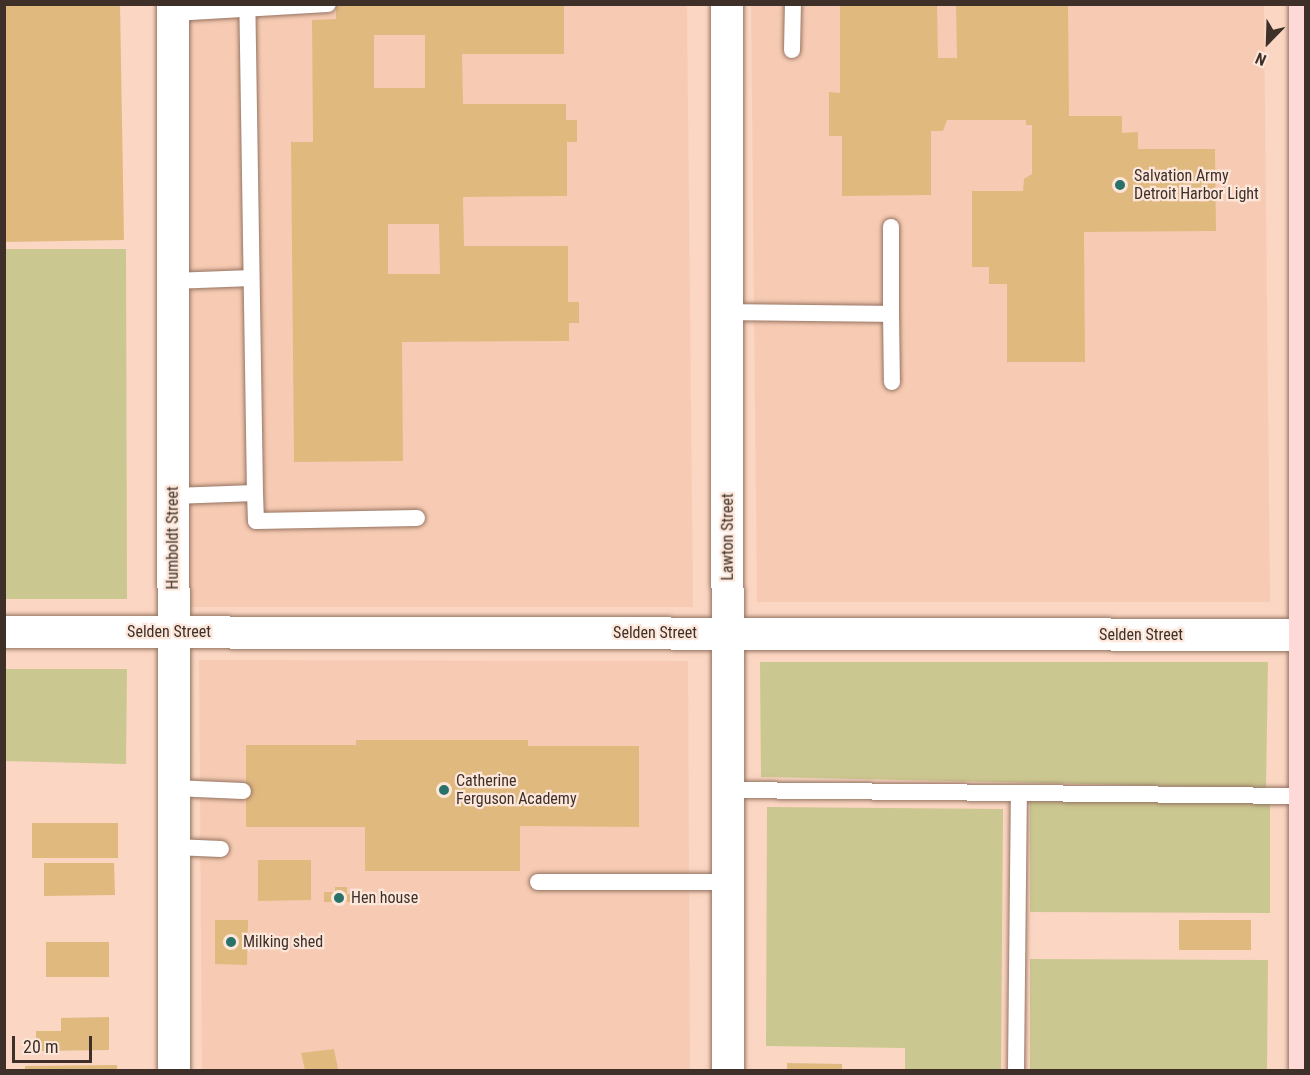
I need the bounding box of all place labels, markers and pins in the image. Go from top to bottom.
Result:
place label: Salvation Army Detroit Harbor Light [1134,166,1259,204]
marker: Salvation Army Detroit Harbor Light [1111,176,1129,194]
place label: Catherine Ferguson Academy [456,771,577,809]
marker: Catherine Ferguson Academy [437,783,451,797]
place label: Hen house [351,888,418,908]
marker: Hen house [332,891,346,905]
place label: Milking shed [243,932,323,952]
marker: Milking shed [224,935,238,949]

